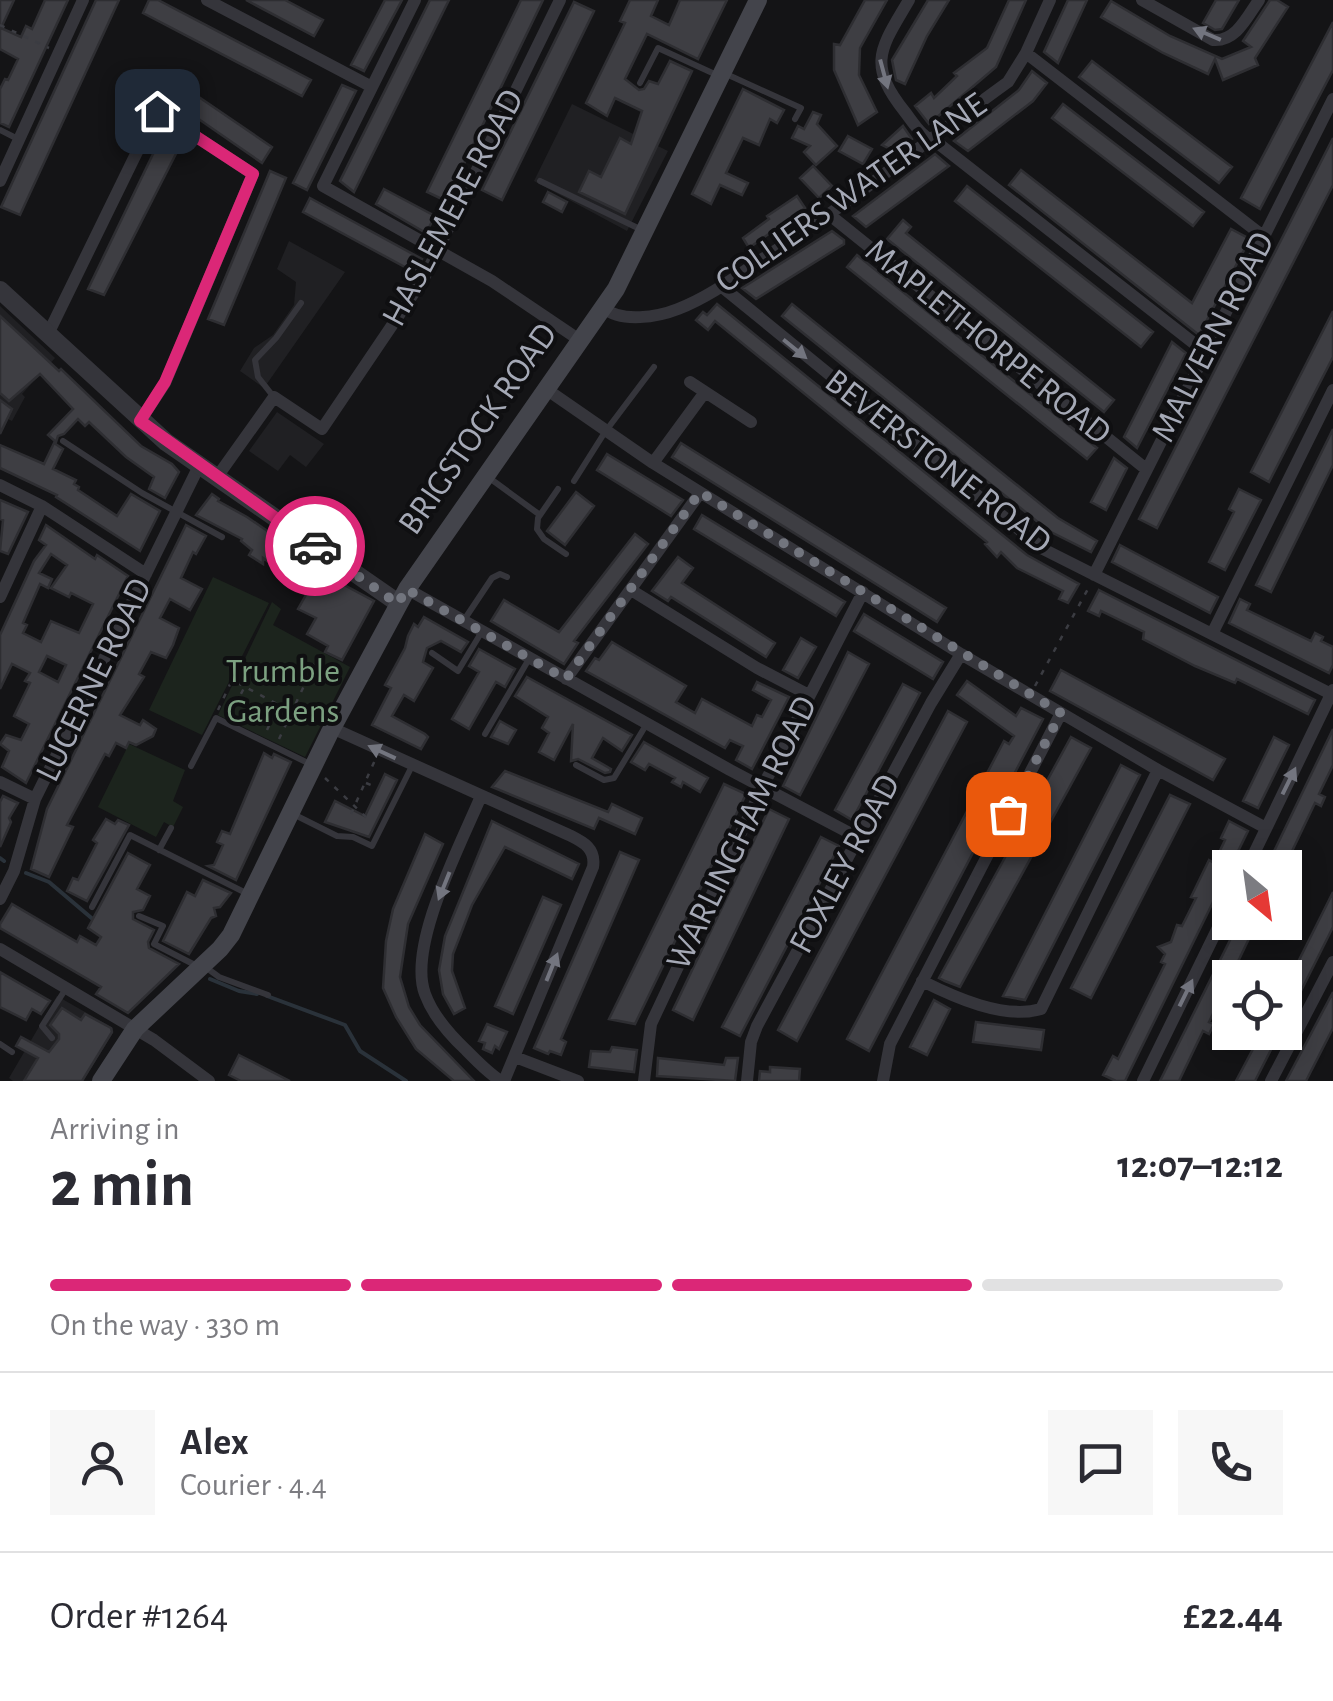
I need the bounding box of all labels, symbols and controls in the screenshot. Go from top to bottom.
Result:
one-way arrow [1191,25,1221,41]
one-way arrow [877,59,893,90]
pin [115,69,200,154]
icon: home [130,84,185,139]
street label: HASLEMERE ROAD [376,84,530,332]
street label: COLLIERS WATER LANE [709,87,993,299]
street label: MALVERN ROAD [1145,227,1281,447]
street label: MAPLETHORPE ROAD [859,233,1117,451]
street label: BRIGSTOCK ROAD [392,317,564,541]
one-way arrow [783,338,808,359]
street label: BEVERSTONE ROAD [819,363,1057,561]
courier [265,496,365,596]
icon: car [288,519,343,574]
street label: LUCERNE ROAD [30,573,158,787]
park label: Trumble Gardens [226,654,340,729]
street label: WARLINGHAM ROAD [661,691,823,975]
one-way arrow [367,744,396,760]
one-way arrow [1281,766,1298,795]
street label: FOXLEY ROAD [783,769,907,959]
pin [966,772,1051,857]
icon: bag [981,787,1036,842]
north arrow [1212,850,1302,940]
map controls [1212,850,1302,1050]
one-way arrow [436,872,452,902]
one-way arrow [544,952,560,982]
button: locate [1212,960,1302,1050]
one-way arrow [1178,979,1195,1008]
text: Arriving in [50,1113,179,1145]
text: 12:07–12:12 [1117,1147,1283,1185]
text: 2 min [50,1153,194,1218]
text: On the way · 330 m [50,1309,280,1341]
button: person [50,1410,155,1515]
button: chat [1048,1410,1153,1515]
button: phone [1178,1410,1283,1515]
text: Alex [180,1424,249,1462]
text: Courier · 4.4 [180,1469,327,1501]
text: Order #1264 [50,1598,228,1636]
text: £22.44 [1183,1598,1283,1636]

